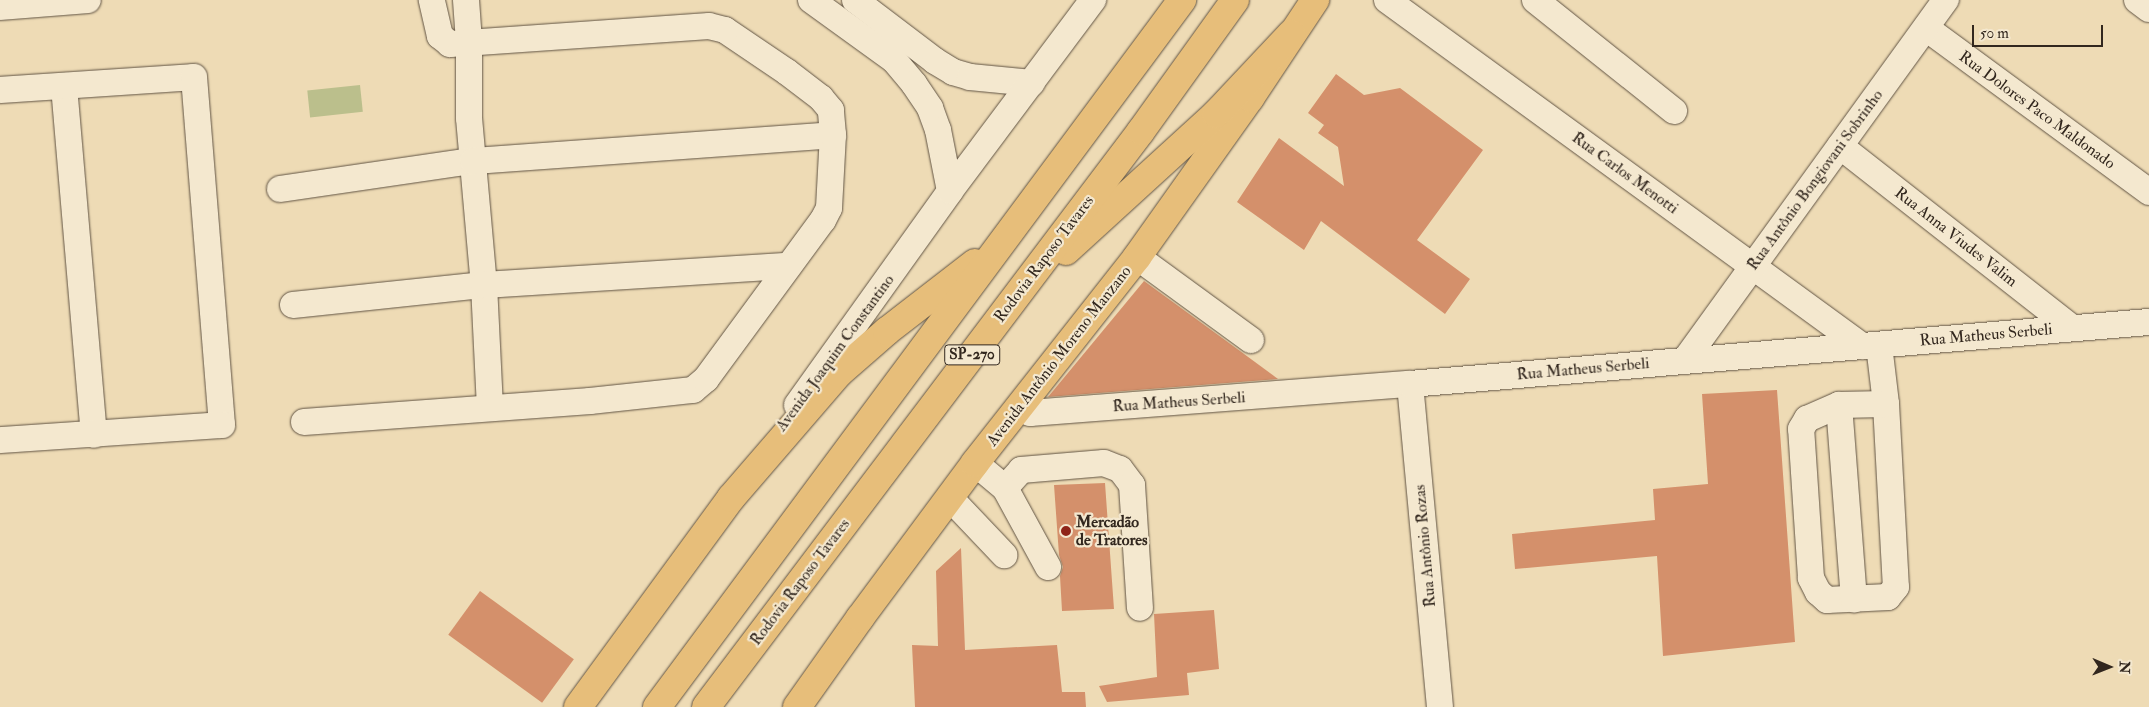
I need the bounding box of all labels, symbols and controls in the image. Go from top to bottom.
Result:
scale bar [1974,15,2105,47]
text: 50 m [1980,24,2009,43]
street label: Rua Dolores Paco Maldonado [1955,47,2119,173]
street label: Rua Antônio Bongiovani Sobrinho [1743,86,1887,274]
street label: Rua Carlos Menotti [1568,128,1682,218]
street label: Rua Anna Viudes Valim [1891,183,2021,291]
street label: Rodovia Raposo Tavares [990,192,1098,326]
street label: Avenida Antônio Moreno Manzano [983,262,1135,450]
street label: Avenida Joaquim Constantino [772,271,898,435]
street label: Rua Matheus Serbeli [1919,320,2053,350]
road number: SP-270 [943,342,1001,368]
street label: Rua Matheus Serbeli [1516,354,1650,384]
street label: Rua Matheus Serbeli [1112,388,1246,416]
street label: Rua Antônio Rozas [1410,484,1440,608]
place label: Mercadão de Tratores [1076,512,1148,550]
street label: Rodovia Raposo Tavares [746,515,854,649]
marker: Mercadão de Tratores [1060,525,1072,537]
north arrow [2084,642,2134,692]
text: N [2116,661,2133,674]

